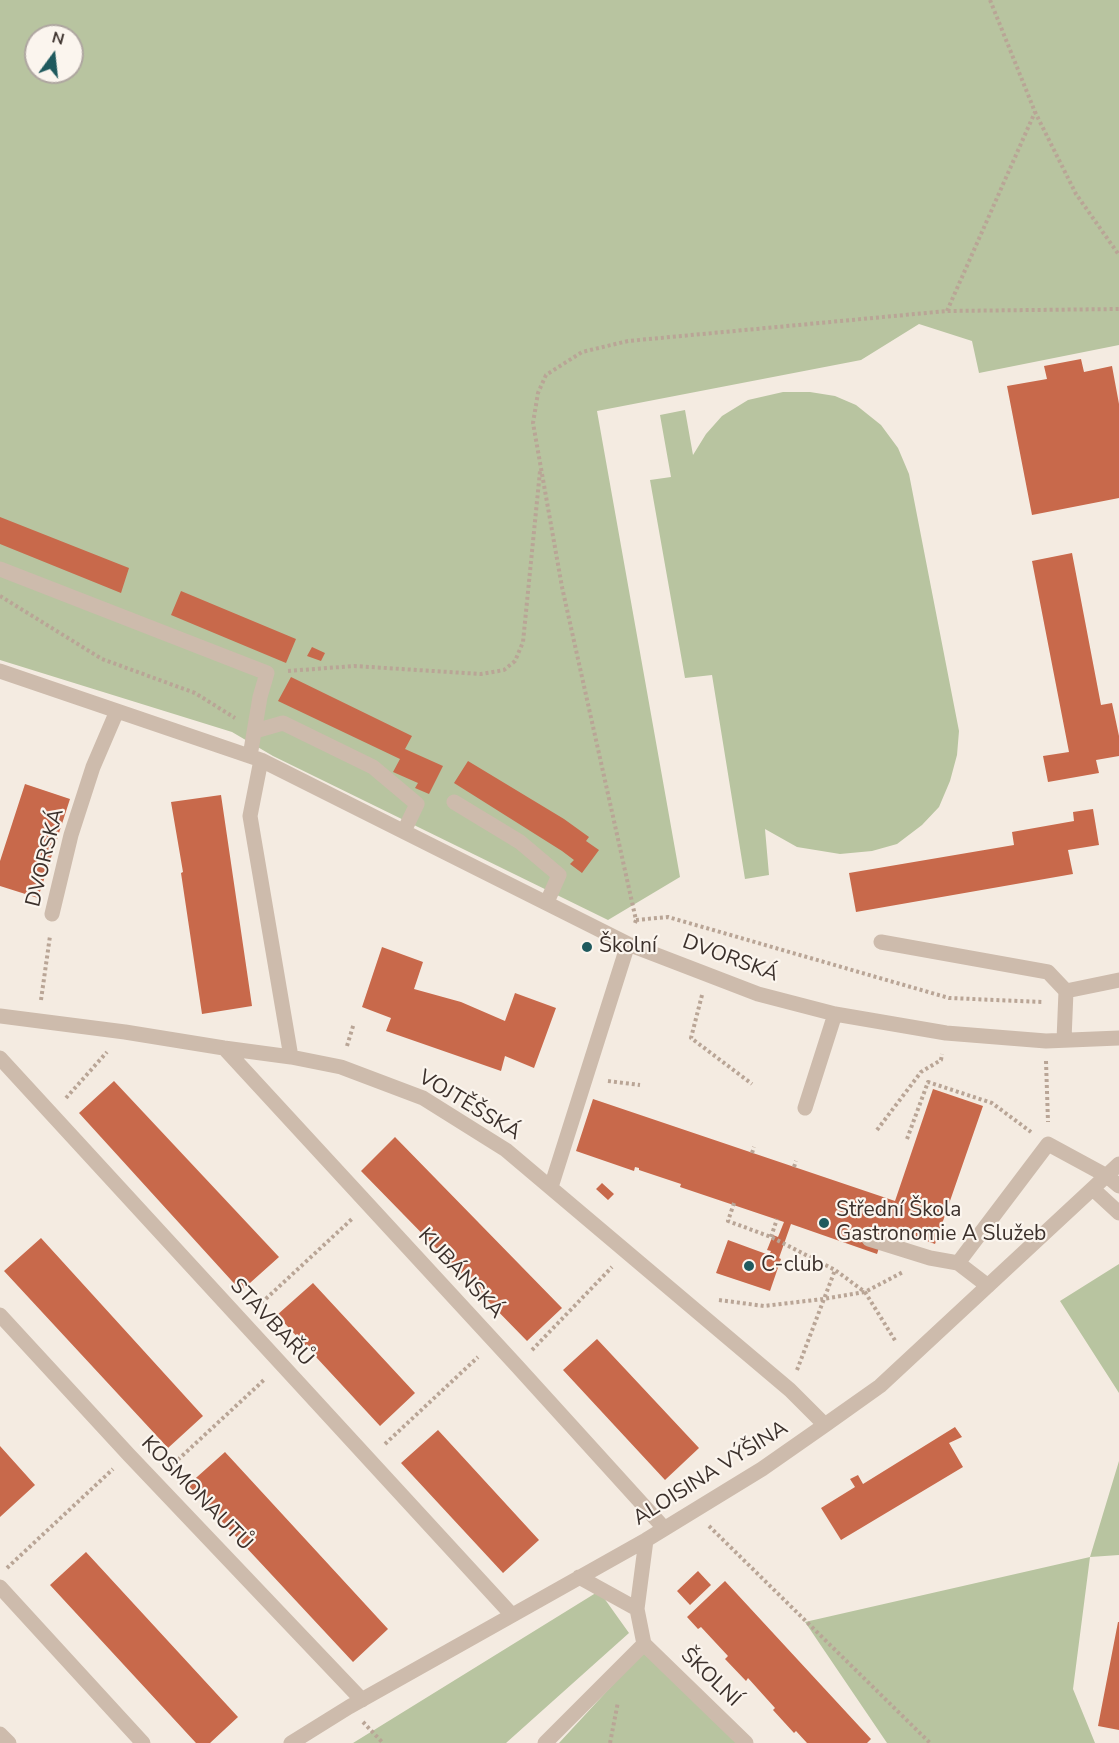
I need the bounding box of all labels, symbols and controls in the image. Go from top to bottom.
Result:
north arrow [24,24,84,84]
text: N [50,26,67,51]
street label: DVORSKÁ [22,806,70,910]
street label: DVORSKÁ [679,930,781,988]
place label: Školní [599,934,657,960]
marker: Školní [580,940,594,954]
street label: VOJTĚŠSKÁ [413,1066,525,1146]
place label: Střední Škola Gastronomie A Služeb [836,1198,1046,1248]
marker: Střední Škola Gastronomie A Služeb [817,1216,831,1230]
street label: KUBÁNSKÁ [412,1224,508,1324]
place label: C-club [761,1253,824,1279]
marker: C-club [742,1259,756,1273]
street label: STAVBAŘŮ [224,1274,318,1372]
street label: ALOISINA VÝŠINA [629,1416,793,1532]
street label: KOSMONAUTŮ [135,1431,257,1557]
street label: ŠKOLNÍ [675,1643,745,1713]

